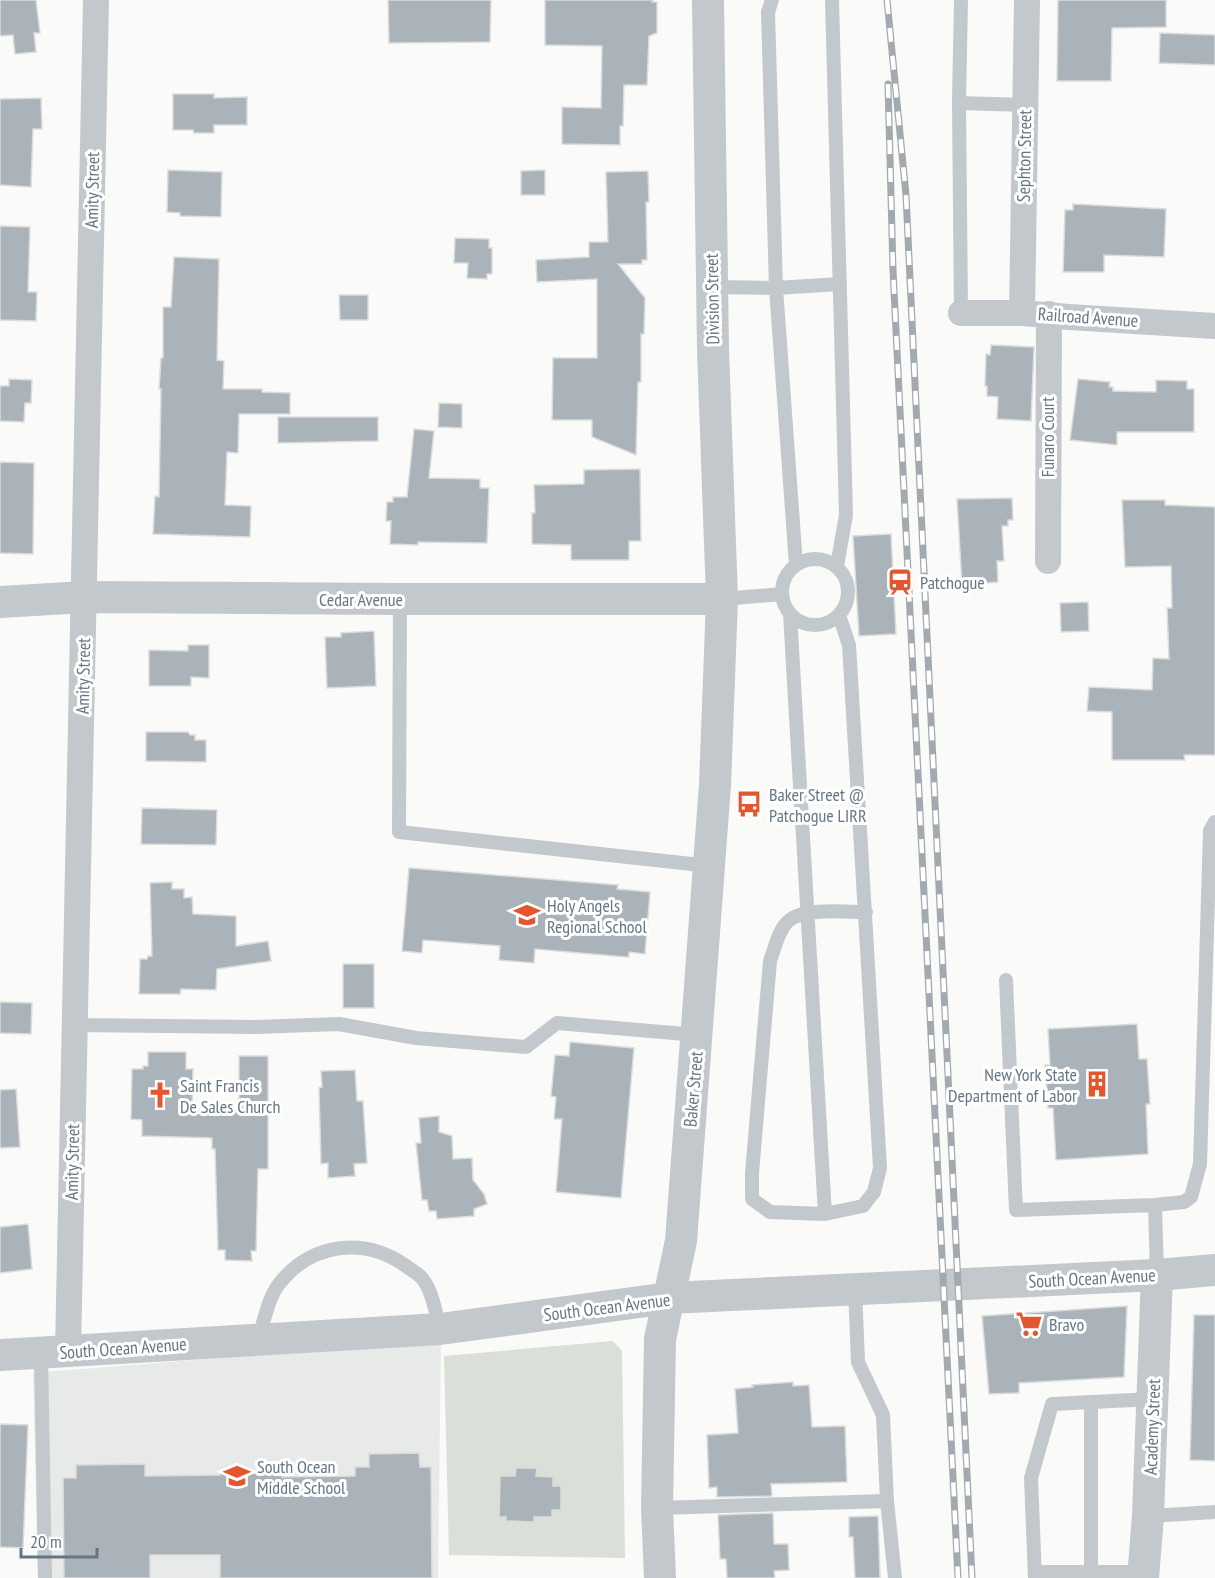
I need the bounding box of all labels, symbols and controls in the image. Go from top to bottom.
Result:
street label: Sephton Street [1012,110,1036,202]
street label: Amity Street [80,152,104,228]
street label: Division Street [700,253,724,345]
street label: Railroad Avenue [1037,302,1139,332]
street label: Funaro Court [1036,397,1059,477]
station icon: Patchogue [885,567,915,597]
place label: Patchogue [920,571,985,594]
street label: Cedar Avenue [319,588,403,611]
street label: Amity Street [71,638,95,714]
place label: Baker Street @ Patchogue LIRR [769,783,867,827]
bus stop icon: Baker Street @ Patchogue LIRR [734,789,764,819]
place label: Holy Angels Regional School [547,894,647,938]
school or university icon: Holy Angels Regional School [512,900,542,930]
street label: Baker Street [678,1050,708,1128]
place label: New York State Department of Labor [948,1063,1077,1107]
building icon: New York State Department of Labor [1082,1069,1112,1099]
place label: Saint Francis De Sales Church [180,1074,280,1118]
church icon: Saint Francis De Sales Church [145,1080,175,1110]
street label: Amity Street [60,1124,84,1200]
street label: South Ocean Avenue [1028,1263,1156,1293]
street label: South Ocean Avenue [542,1288,672,1326]
supermarket icon: Bravo [1014,1309,1044,1339]
place label: Bravo [1049,1313,1085,1336]
street label: South Ocean Avenue [59,1332,187,1364]
street label: Academy Street [1139,1378,1165,1475]
place label: South Ocean Middle School [257,1455,346,1499]
school or university icon: South Ocean Middle School [222,1461,252,1491]
scale bar [21,1521,98,1559]
text: 20 m [30,1530,62,1553]

